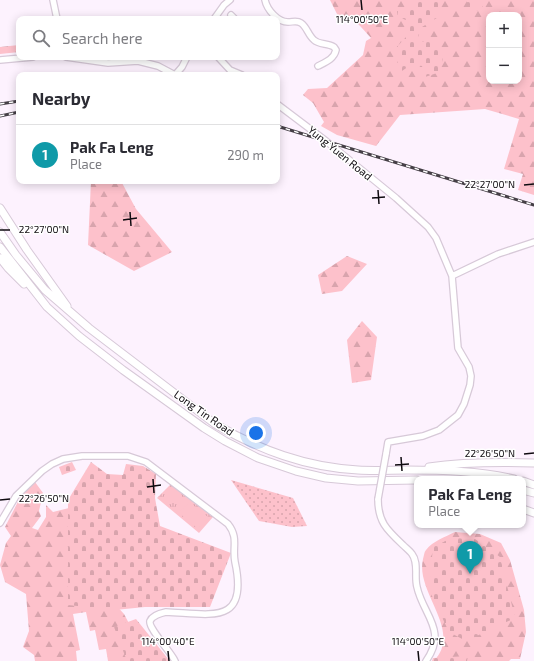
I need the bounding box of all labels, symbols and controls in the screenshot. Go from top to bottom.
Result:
map controls [486,12,522,84]
button: + [486,12,522,48]
text: 114°00'50"E [336,13,389,25]
search box [16,16,280,60]
icon: search [30,27,52,49]
text: Search here [62,29,143,47]
button: − [486,48,522,84]
text: Nearby [32,88,90,108]
street label: Yung Yuen Road [306,123,375,182]
text: Pak Fa Leng [70,138,153,156]
text: 1 [42,147,48,163]
text: 290 m [227,147,264,163]
text: Place [70,156,102,172]
text: 22°27'00"N [465,178,515,190]
text: 22°27'00"N [19,223,69,235]
street label: Long Tin Road [172,387,237,438]
your location [246,423,266,443]
text: 22°26'50"N [465,447,515,459]
popup [414,476,526,528]
text: Pak Fa Leng [428,485,512,503]
text: 22°26'50"N [19,492,69,504]
text: Place [428,503,460,519]
pin: 1 [457,541,483,574]
text: 114°00'40"E [142,635,195,647]
text: 114°00'50"E [392,635,445,647]

